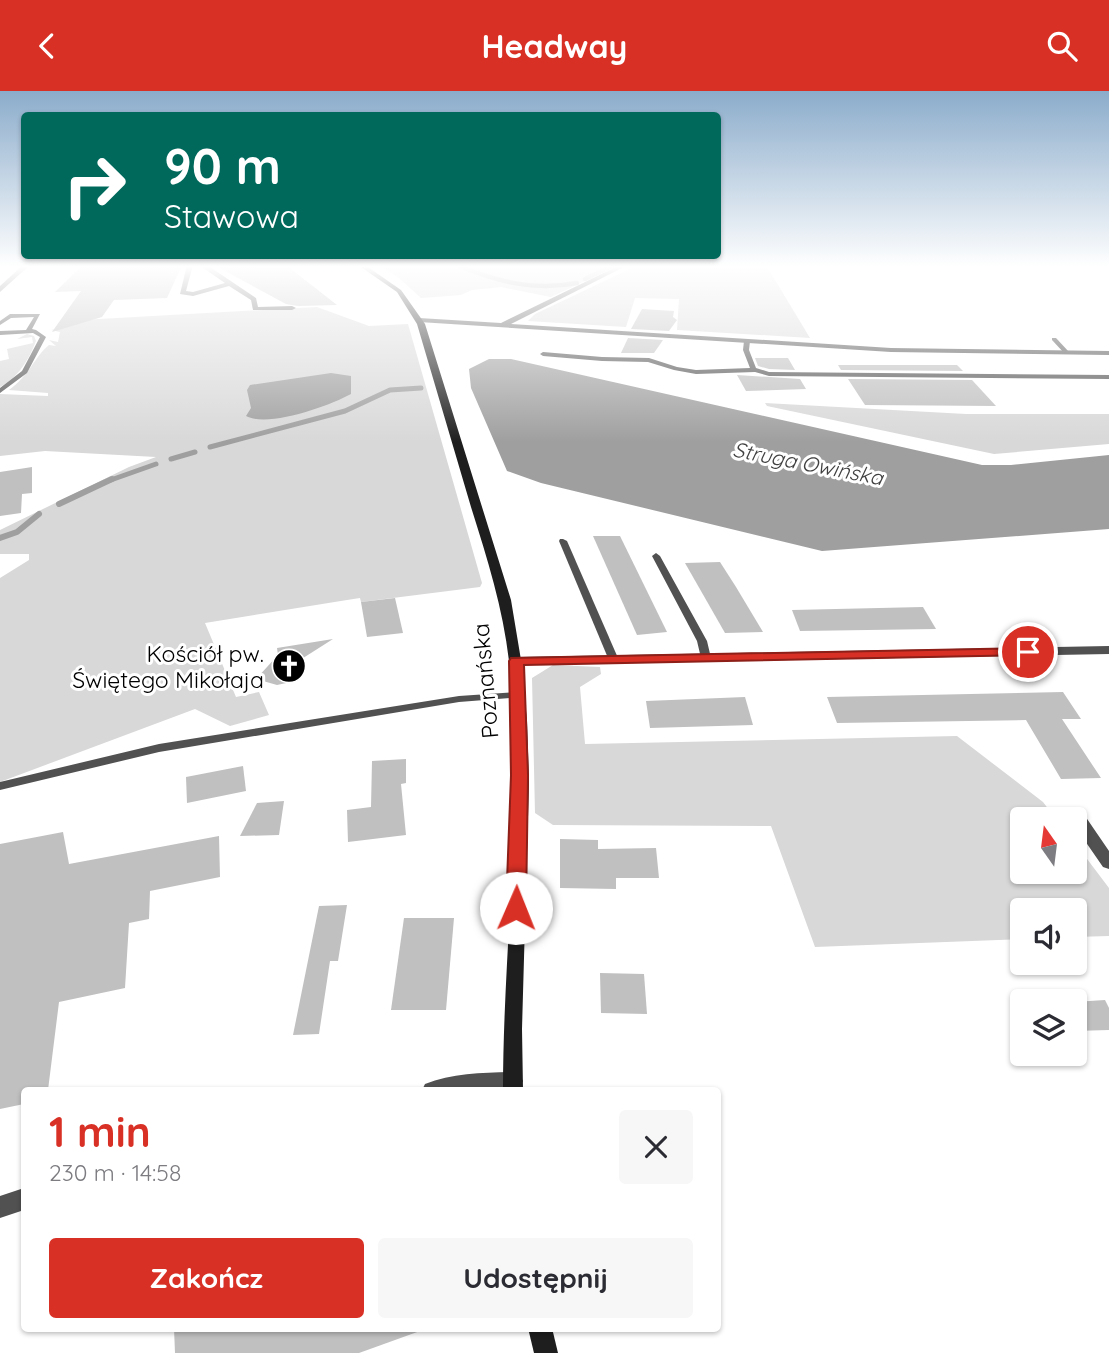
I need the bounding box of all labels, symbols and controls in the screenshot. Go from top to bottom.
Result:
text: Headway [482,26,627,66]
icon: back [28,27,66,65]
icon: search [1043,27,1081,65]
text: 90 m [164,135,281,196]
icon: right [49,140,140,231]
text: Stawowa [164,196,299,236]
water label: Struga Owińska [731,436,887,491]
street label: Poznańska [466,622,504,740]
pin [998,622,1058,682]
icon: arrive [1009,633,1047,671]
place label: Kościół pw. Świętego Mikołaja [72,639,264,694]
church icon: Kościół pw. Świętego Mikołaja [270,647,308,685]
north arrow [1010,807,1087,884]
map controls [1010,807,1087,1066]
position arrow [479,871,553,945]
button: sound [1010,898,1087,975]
button: layers [1010,989,1087,1066]
text: 1 min [49,1105,151,1158]
button: close [619,1110,693,1184]
text: 230 m · 14:58 [49,1158,181,1187]
button: Zakończ [49,1238,364,1318]
button: Udostępnij [378,1238,693,1318]

